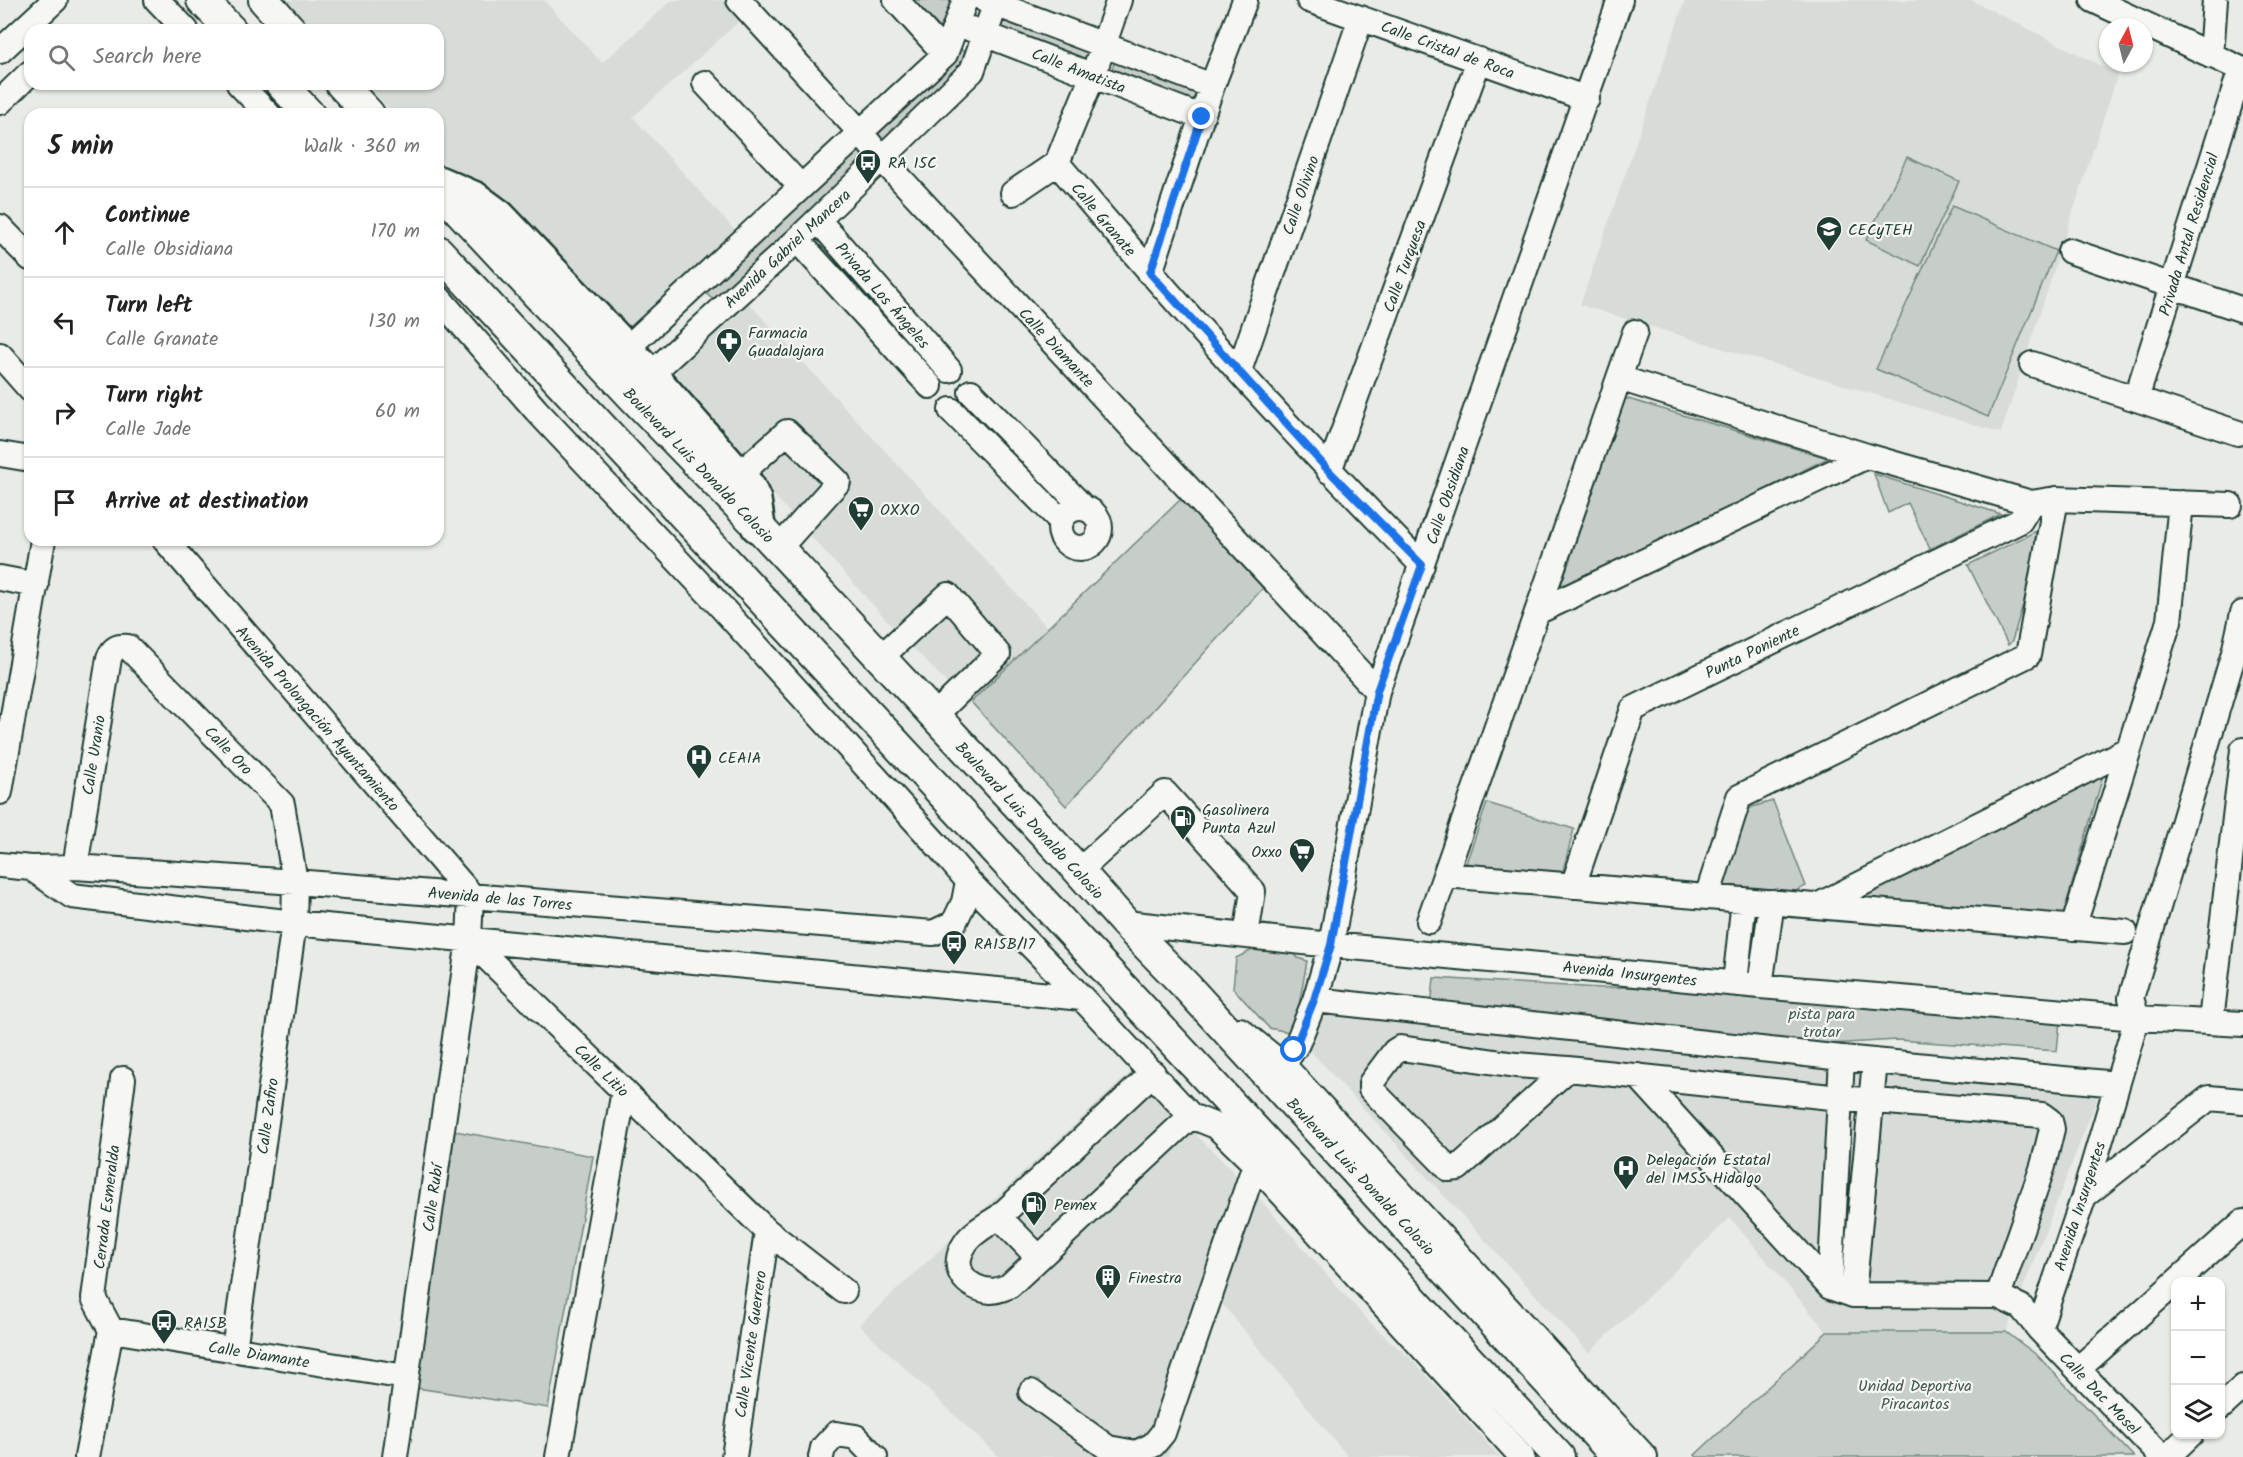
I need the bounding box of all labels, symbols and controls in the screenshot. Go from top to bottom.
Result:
street label: Calle Cristal de Roca [1377,15,1518,86]
north arrow [2099,18,2153,72]
search box [24,24,444,90]
text: Search here [93,40,201,75]
icon: search [45,41,78,74]
street label: Calle Amatista [1028,42,1129,101]
route end [1188,103,1214,129]
text: 5 min [48,126,114,168]
text: Walk · 360 m [303,131,420,163]
bus stop icon: RA 15C [853,147,883,185]
street label: Privada Antal Residencial [2153,150,2226,319]
place label: RA 15C [888,151,937,176]
street label: Calle Olivino [1276,152,1327,239]
street label: Calle Granate [1064,177,1142,263]
street label: Avenida Gabriel Mancera [719,183,857,315]
text: Continue [105,199,190,234]
school or university icon: CECyTEH [1814,214,1844,252]
icon: ahead [48,216,81,249]
text: 170 m [371,216,420,248]
street label: Calle Turquesa [1377,217,1434,316]
place label: CECyTEH [1848,218,1913,243]
text: Calle Obsidiana [105,234,233,266]
street label: Privada Los Ángeles [828,237,935,355]
text: Turn left [105,289,192,324]
street label: Calle Diamante [1012,302,1100,394]
icon: left [48,306,81,339]
text: 130 m [368,306,420,338]
place label: Farmacia Guadalajara [748,321,824,364]
text: Calle Granate [105,324,218,356]
pharmacy icon: Farmacia Guadalajara [714,326,744,364]
text: Turn right [105,379,203,414]
street label: Boulevard Luis Donaldo Colosio [616,382,779,550]
icon: right [48,396,81,429]
text: 60 m [375,396,420,428]
text: Calle Jade [105,414,191,446]
street label: Calle Obsidiana [1420,443,1477,548]
text: Arrive at destination [105,485,308,520]
icon: arrive [48,486,81,519]
supermarket icon: OXXO [846,494,876,532]
place label: OXXO [880,498,920,523]
street label: Punta Poniente [1701,619,1804,686]
street label: Avenida Prolongación Ayuntamiento [229,620,405,818]
street label: Calle Uranio [76,714,113,797]
street label: Calle Oro [198,720,258,782]
street label: Boulevard Luis Donaldo Colosio [949,736,1109,906]
hospital icon: CEAIA [684,742,714,780]
place label: CEAIA [718,746,762,771]
place label: Gasolinera Punta Azul [1202,798,1275,841]
fuel station icon: Gasolinera Punta Azul [1168,803,1198,841]
supermarket icon: Oxxo [1287,836,1317,874]
place label: Oxxo [1251,840,1282,865]
street label: Avenida de las Torres [427,881,573,918]
bus stop icon: RA15B/17 [939,928,969,966]
place label: RA15B/17 [974,932,1036,957]
street label: Avenida Insurgentes [1562,955,1698,994]
park label: pista para trotar [1788,1002,1855,1045]
route start [1280,1036,1306,1062]
street label: Calle Litio [568,1038,634,1104]
street label: Calle Zafiro [251,1076,286,1156]
street label: Boulevard Luis Donaldo Colosio [1280,1092,1440,1262]
street label: Avenida Insurgentes [2048,1138,2113,1274]
street label: Cerrada Esmeralda [87,1144,128,1271]
place label: Delegación Estatal del IMSS Hidalgo [1646,1148,1770,1191]
hospital icon: Delegación Estatal del IMSS Hidalgo [1611,1153,1641,1191]
street label: Calle Rubí [416,1161,451,1234]
fuel station icon: Pemex [1019,1189,1049,1227]
place label: Pemex [1054,1193,1098,1218]
building icon: Finestra [1093,1262,1123,1300]
place label: Finestra [1128,1266,1182,1291]
street label: Calle Vicente Guerrero [729,1269,774,1419]
map controls [2171,1277,2225,1439]
button: + [2171,1277,2225,1331]
bus stop icon: RA15B [149,1307,179,1345]
place label: RA15B [184,1311,227,1336]
button: − [2171,1331,2225,1385]
street label: Calle Diamante [206,1335,311,1376]
street label: Calle Dac Mosel [2053,1347,2145,1442]
park label: Unidad Deportiva Piracantos [1858,1374,1972,1417]
button: layers [2171,1385,2225,1439]

